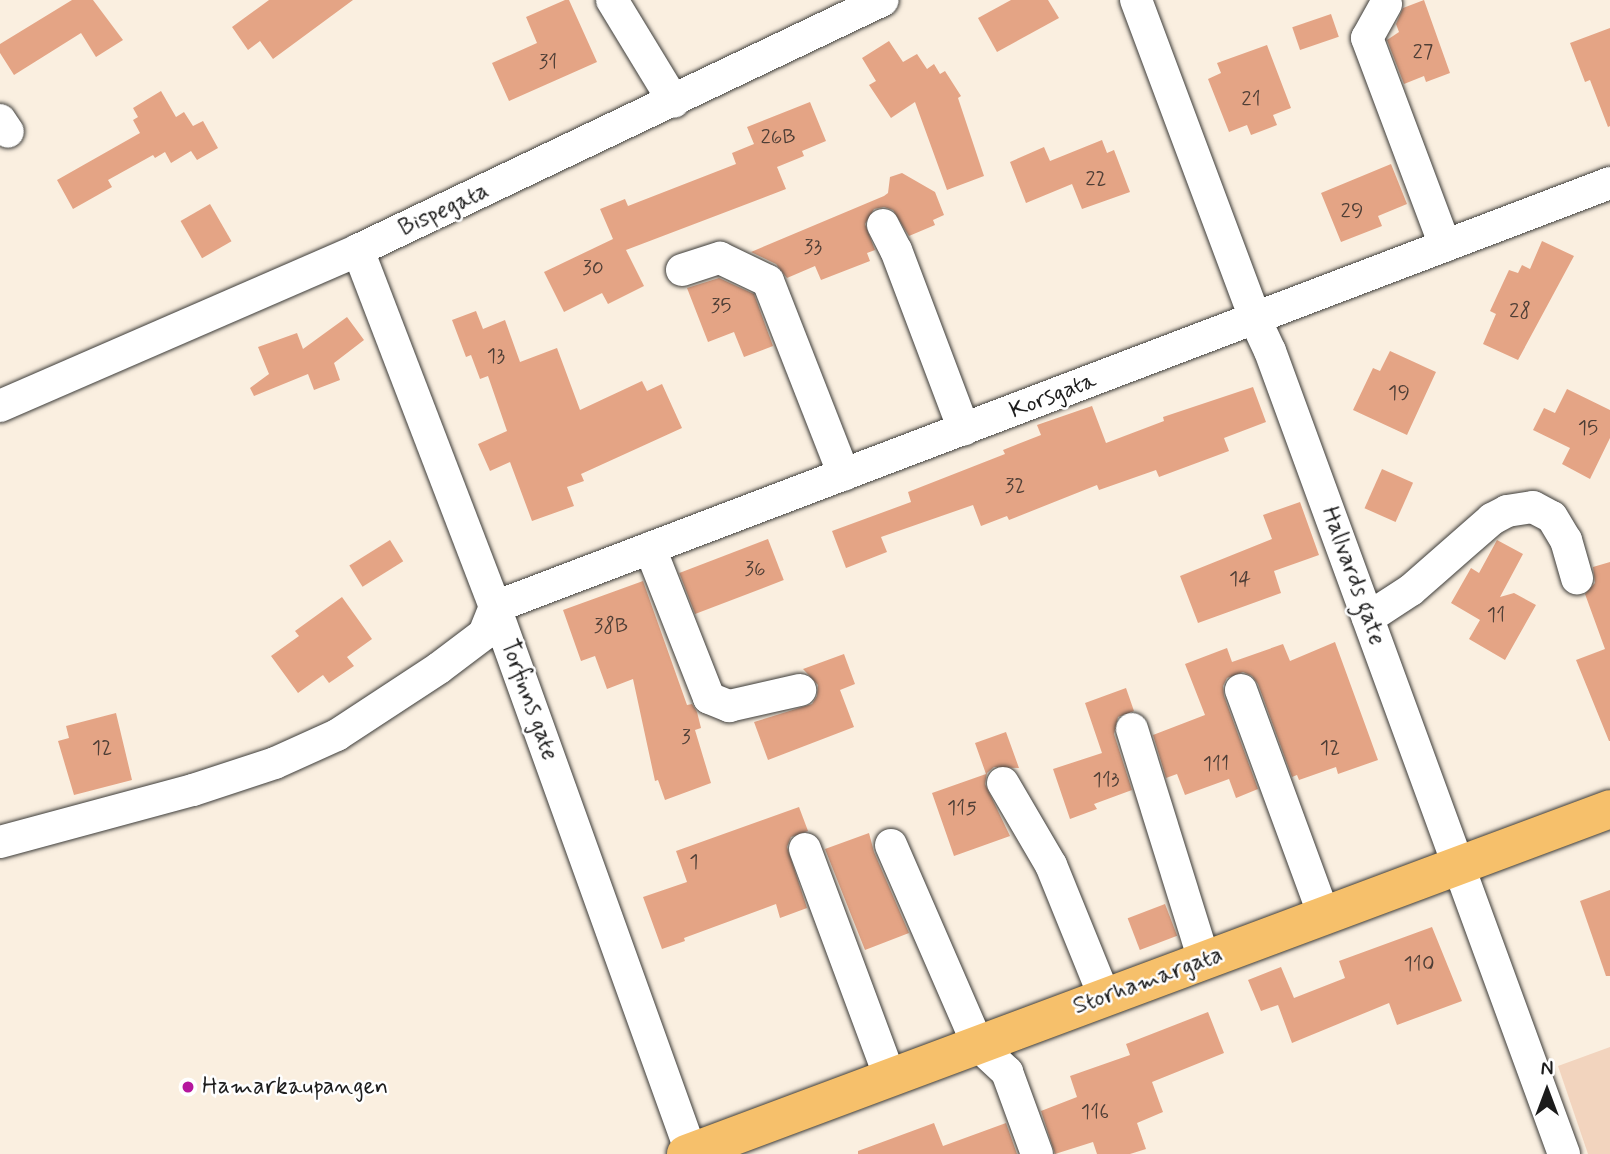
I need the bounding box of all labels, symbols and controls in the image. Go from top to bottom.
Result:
house number: 27 [1413,39,1433,65]
house number: 31 [539,49,557,75]
house number: 21 [1241,86,1261,112]
house number: 26B [760,124,796,150]
house number: 22 [1085,166,1107,192]
street label: Bispegata [394,177,494,243]
house number: 29 [1341,198,1363,224]
house number: 33 [804,234,822,260]
house number: 30 [582,255,604,281]
house number: 35 [711,293,731,319]
house number: 28 [1509,298,1531,324]
house number: 13 [487,343,505,369]
street label: Korsgata [1006,366,1100,426]
house number: 19 [1388,380,1410,406]
house number: 15 [1578,415,1598,441]
house number: 32 [1005,473,1025,499]
street label: Hallvards gate [1315,504,1391,648]
house number: 36 [744,556,766,582]
house number: 14 [1229,566,1251,592]
house number: 11 [1487,602,1505,628]
house number: 38B [594,613,628,639]
street label: Torfinns gate [494,636,564,764]
house number: 3 [681,724,691,750]
house number: 12 [92,735,112,761]
house number: 12 [1320,735,1340,761]
house number: 111 [1203,751,1229,777]
house number: 113 [1093,767,1119,793]
house number: 115 [947,795,977,821]
house number: 1 [689,849,699,875]
street label: Storhamargata [1069,941,1227,1021]
house number: 110 [1403,951,1435,977]
north arrow [1512,1056,1582,1126]
text: N [1541,1057,1553,1082]
place label: Hamarkaupangen [202,1073,388,1101]
marker: Hamarkaupangen [180,1079,196,1095]
house number: 116 [1081,1099,1109,1125]

